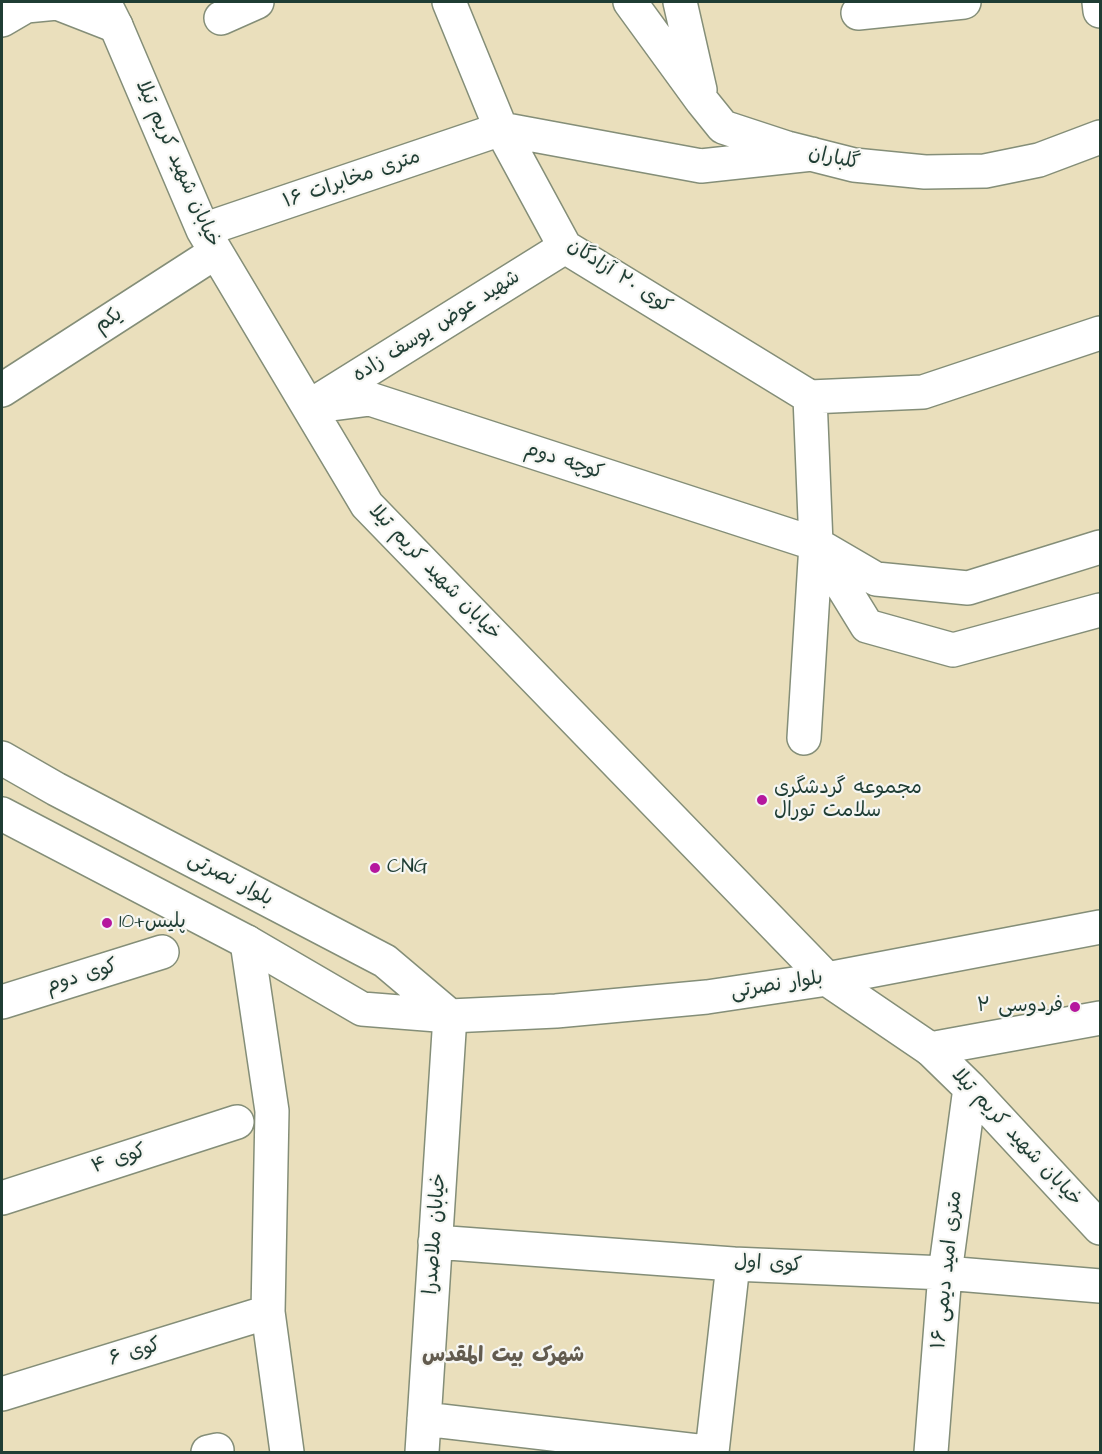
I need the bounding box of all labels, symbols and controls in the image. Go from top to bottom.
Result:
street label: خیابان شهید کریم تیلا [129,77,225,251]
street label: گلباران [806,142,862,176]
street label: ۱۶ متری مخابرات [280,145,424,215]
street label: کوی ۲۰ آزادگان [562,234,676,320]
street label: شهید عوض یوسف زاده [349,266,525,388]
street label: یکم [91,303,127,339]
street label: کوچه دوم [522,438,606,486]
street label: خیابان شهید کریم تیلا [363,500,505,646]
place label: مجموعه گردشگری سلامت تورال [774,777,922,824]
marker: مجموعه گردشگری سلامت تورال [755,793,769,807]
street label: بلوار نصرتی [183,848,277,912]
place label: CNG [387,856,428,880]
marker: CNG [368,861,382,875]
place label: پلیس+10 [119,911,186,935]
marker: پلیس+10 [100,916,114,930]
street label: کوی دوم [43,955,121,999]
street label: بلوار نصرتی [729,967,825,1005]
place label: فردوسی ۲ [977,995,1063,1019]
marker: فردوسی ۲ [1068,1000,1082,1014]
street label: خیابان شهید کریم تیلا [946,1064,1086,1212]
street label: کوی ۴ [89,1140,149,1180]
street label: خیابان ملاصدرا [420,1173,452,1295]
street label: ۱۶ متری امید دیمی [928,1190,968,1350]
street label: کوی اول [733,1251,803,1279]
street label: کوی ۶ [106,1334,164,1372]
district label: شهرک بیت المقدس [422,1344,584,1370]

